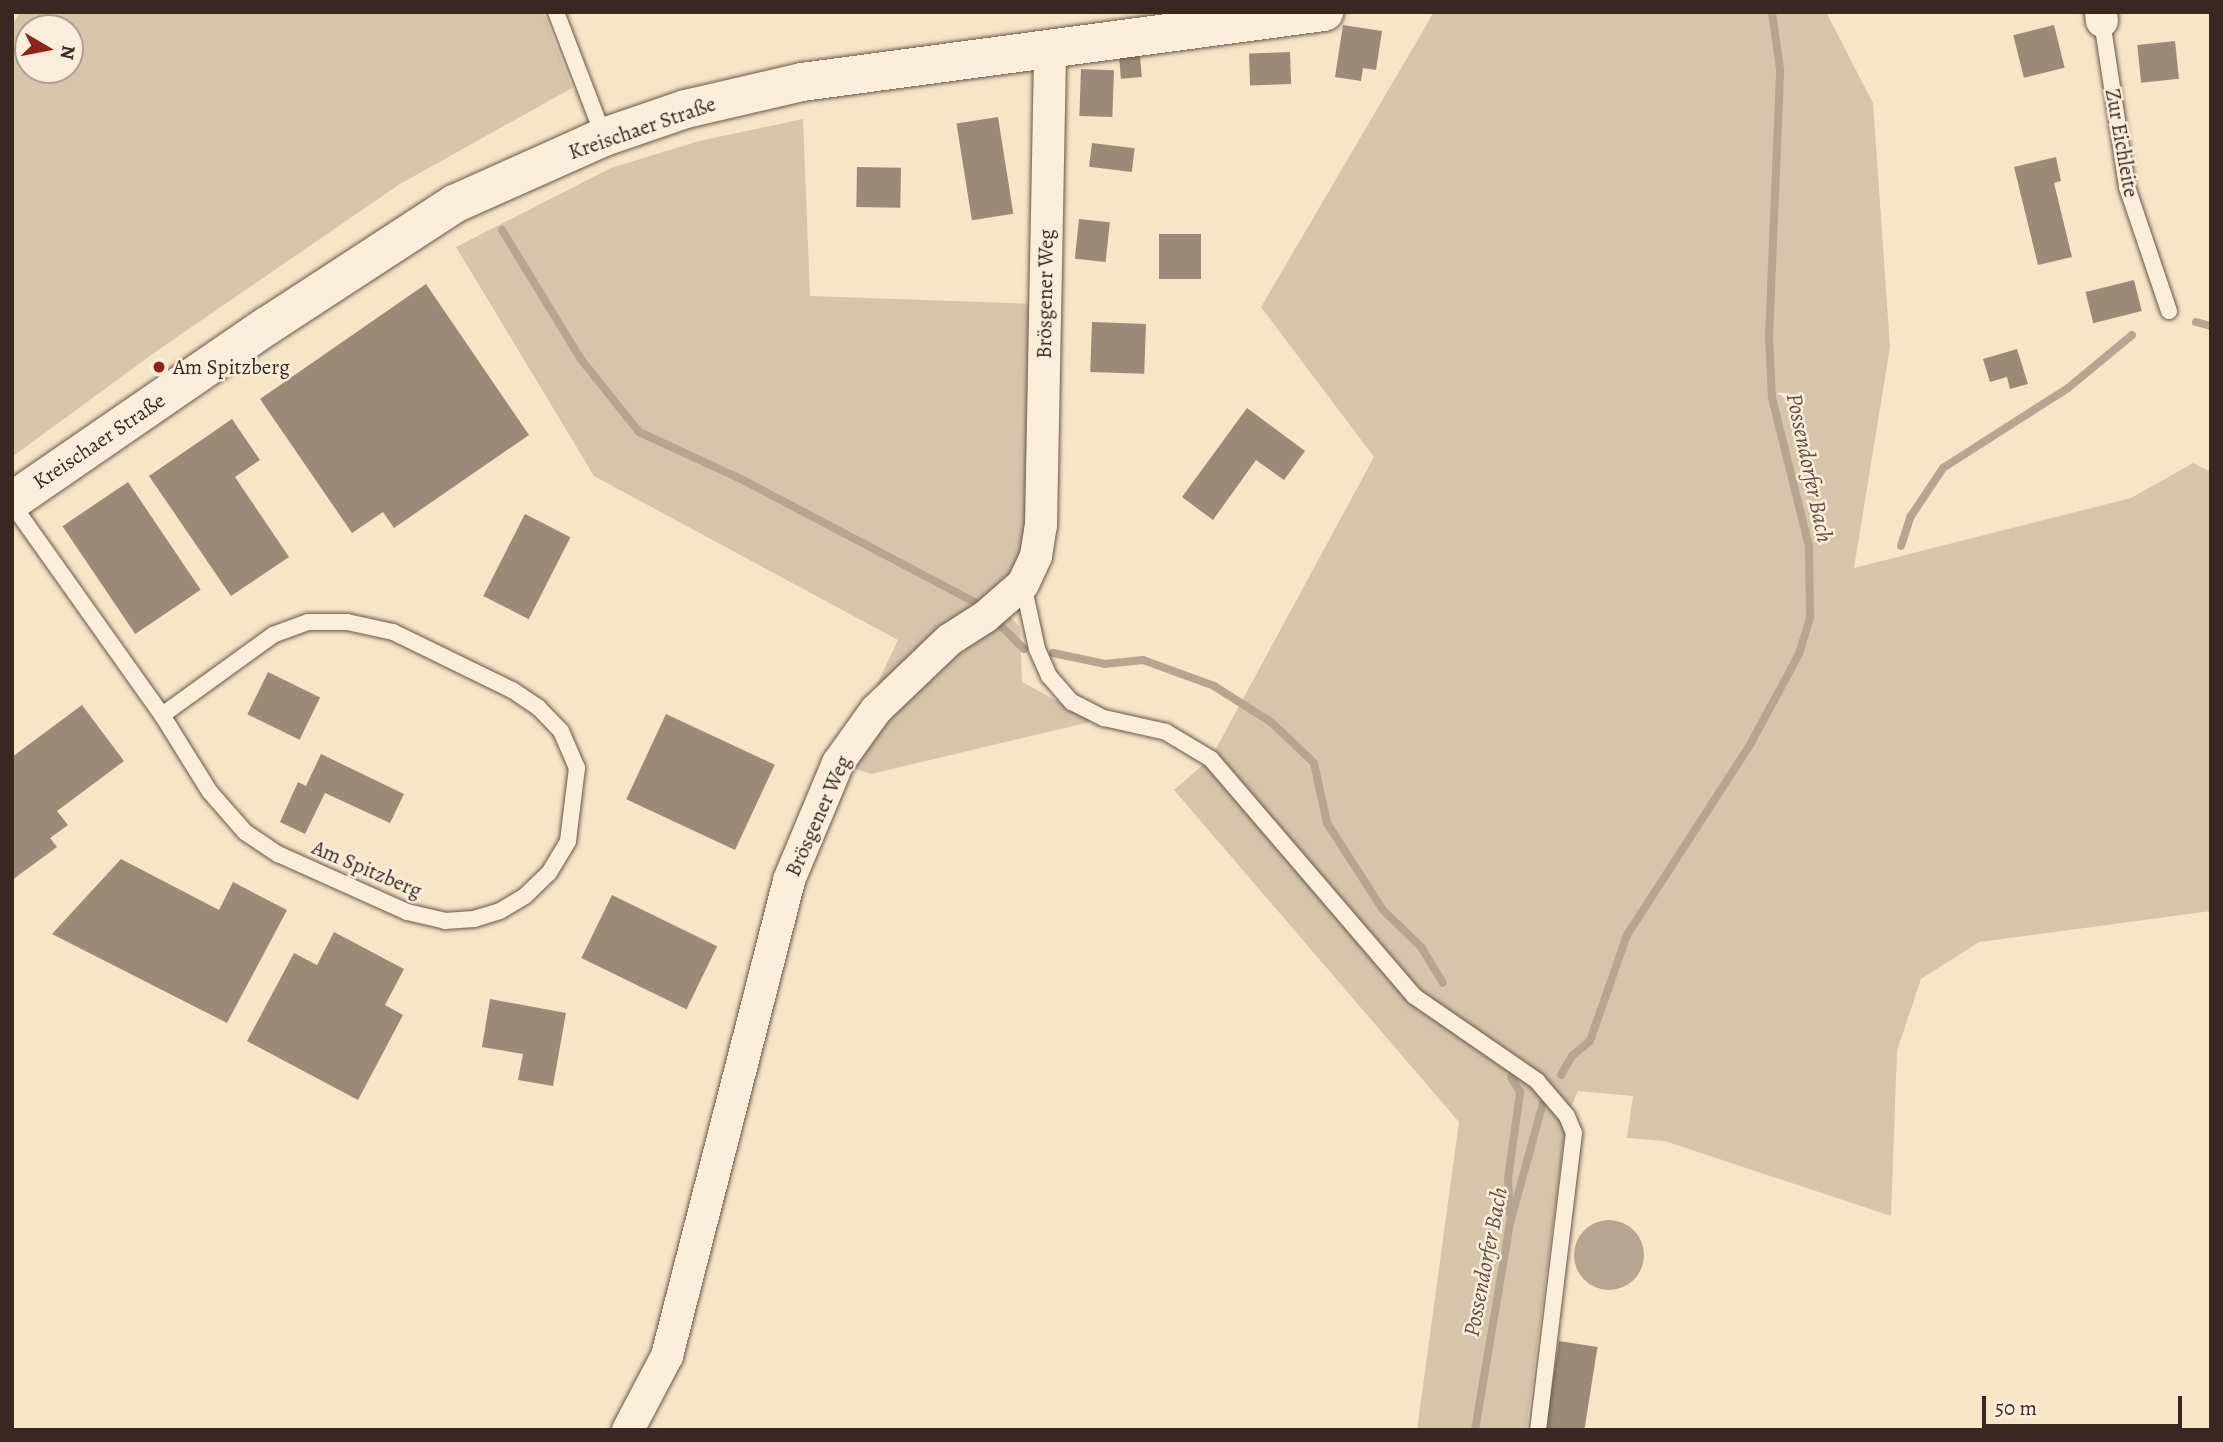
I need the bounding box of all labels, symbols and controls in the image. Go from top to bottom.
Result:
north arrow [14,14,84,84]
text: N [54,43,82,61]
street label: Zur Eichleite [2100,87,2144,199]
street label: Kreischaer Straße [565,91,719,165]
street label: Brösgener Weg [1031,229,1059,359]
place label: Am Spitzberg [173,354,290,380]
marker: Am Spitzberg [151,359,167,375]
street label: Kreischaer Straße [28,388,170,494]
water label: Possendorfer Bach [1780,391,1838,545]
street label: Brösgener Weg [780,752,856,880]
street label: Am Spitzberg [308,835,426,903]
water label: Possendorfer Bach [1458,1185,1514,1339]
scale bar [1985,1382,2184,1426]
text: 50 m [1995,1394,2037,1422]

